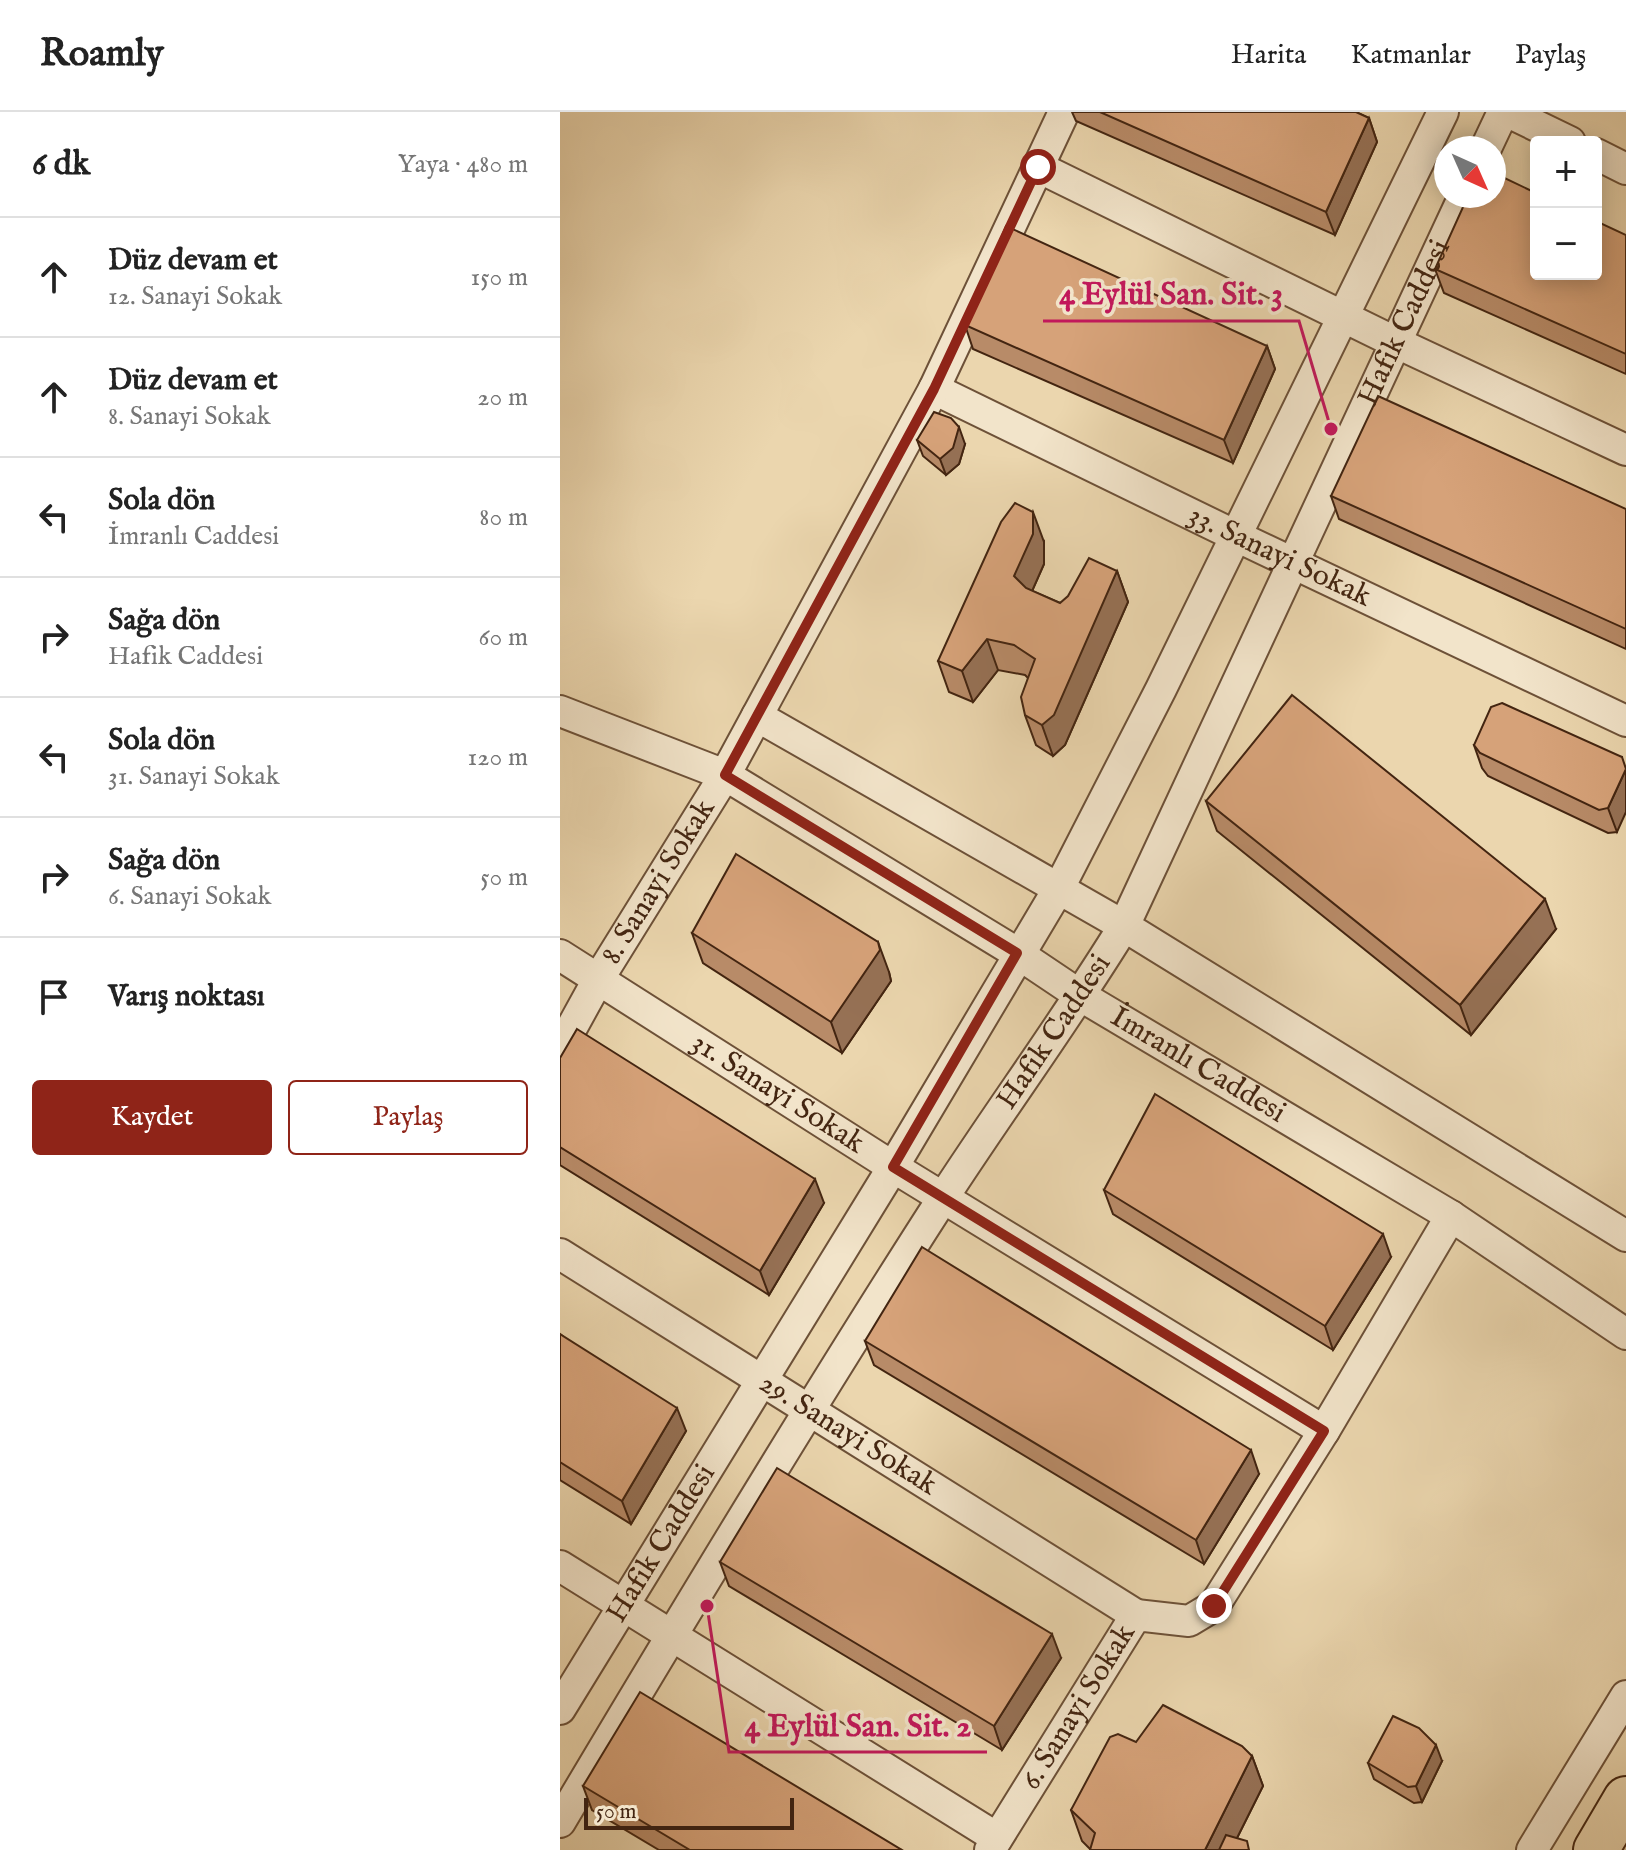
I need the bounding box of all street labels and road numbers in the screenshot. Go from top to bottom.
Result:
street label: Hafik Caddesi [1350,234,1460,412]
street label: 33. Sanayi Sokak [1182,497,1378,617]
street label: 8. Sanayi Sokak [593,791,725,972]
street label: Hafik Caddesi [989,947,1120,1117]
street label: İmranlı Caddesi [1103,999,1293,1132]
street label: 31. Sanayi Sokak [684,1024,872,1163]
street label: 29. Sanayi Sokak [752,1365,945,1505]
street label: Hafik Caddesi [598,1457,725,1630]
street label: 6. Sanayi Sokak [1013,1616,1145,1797]

